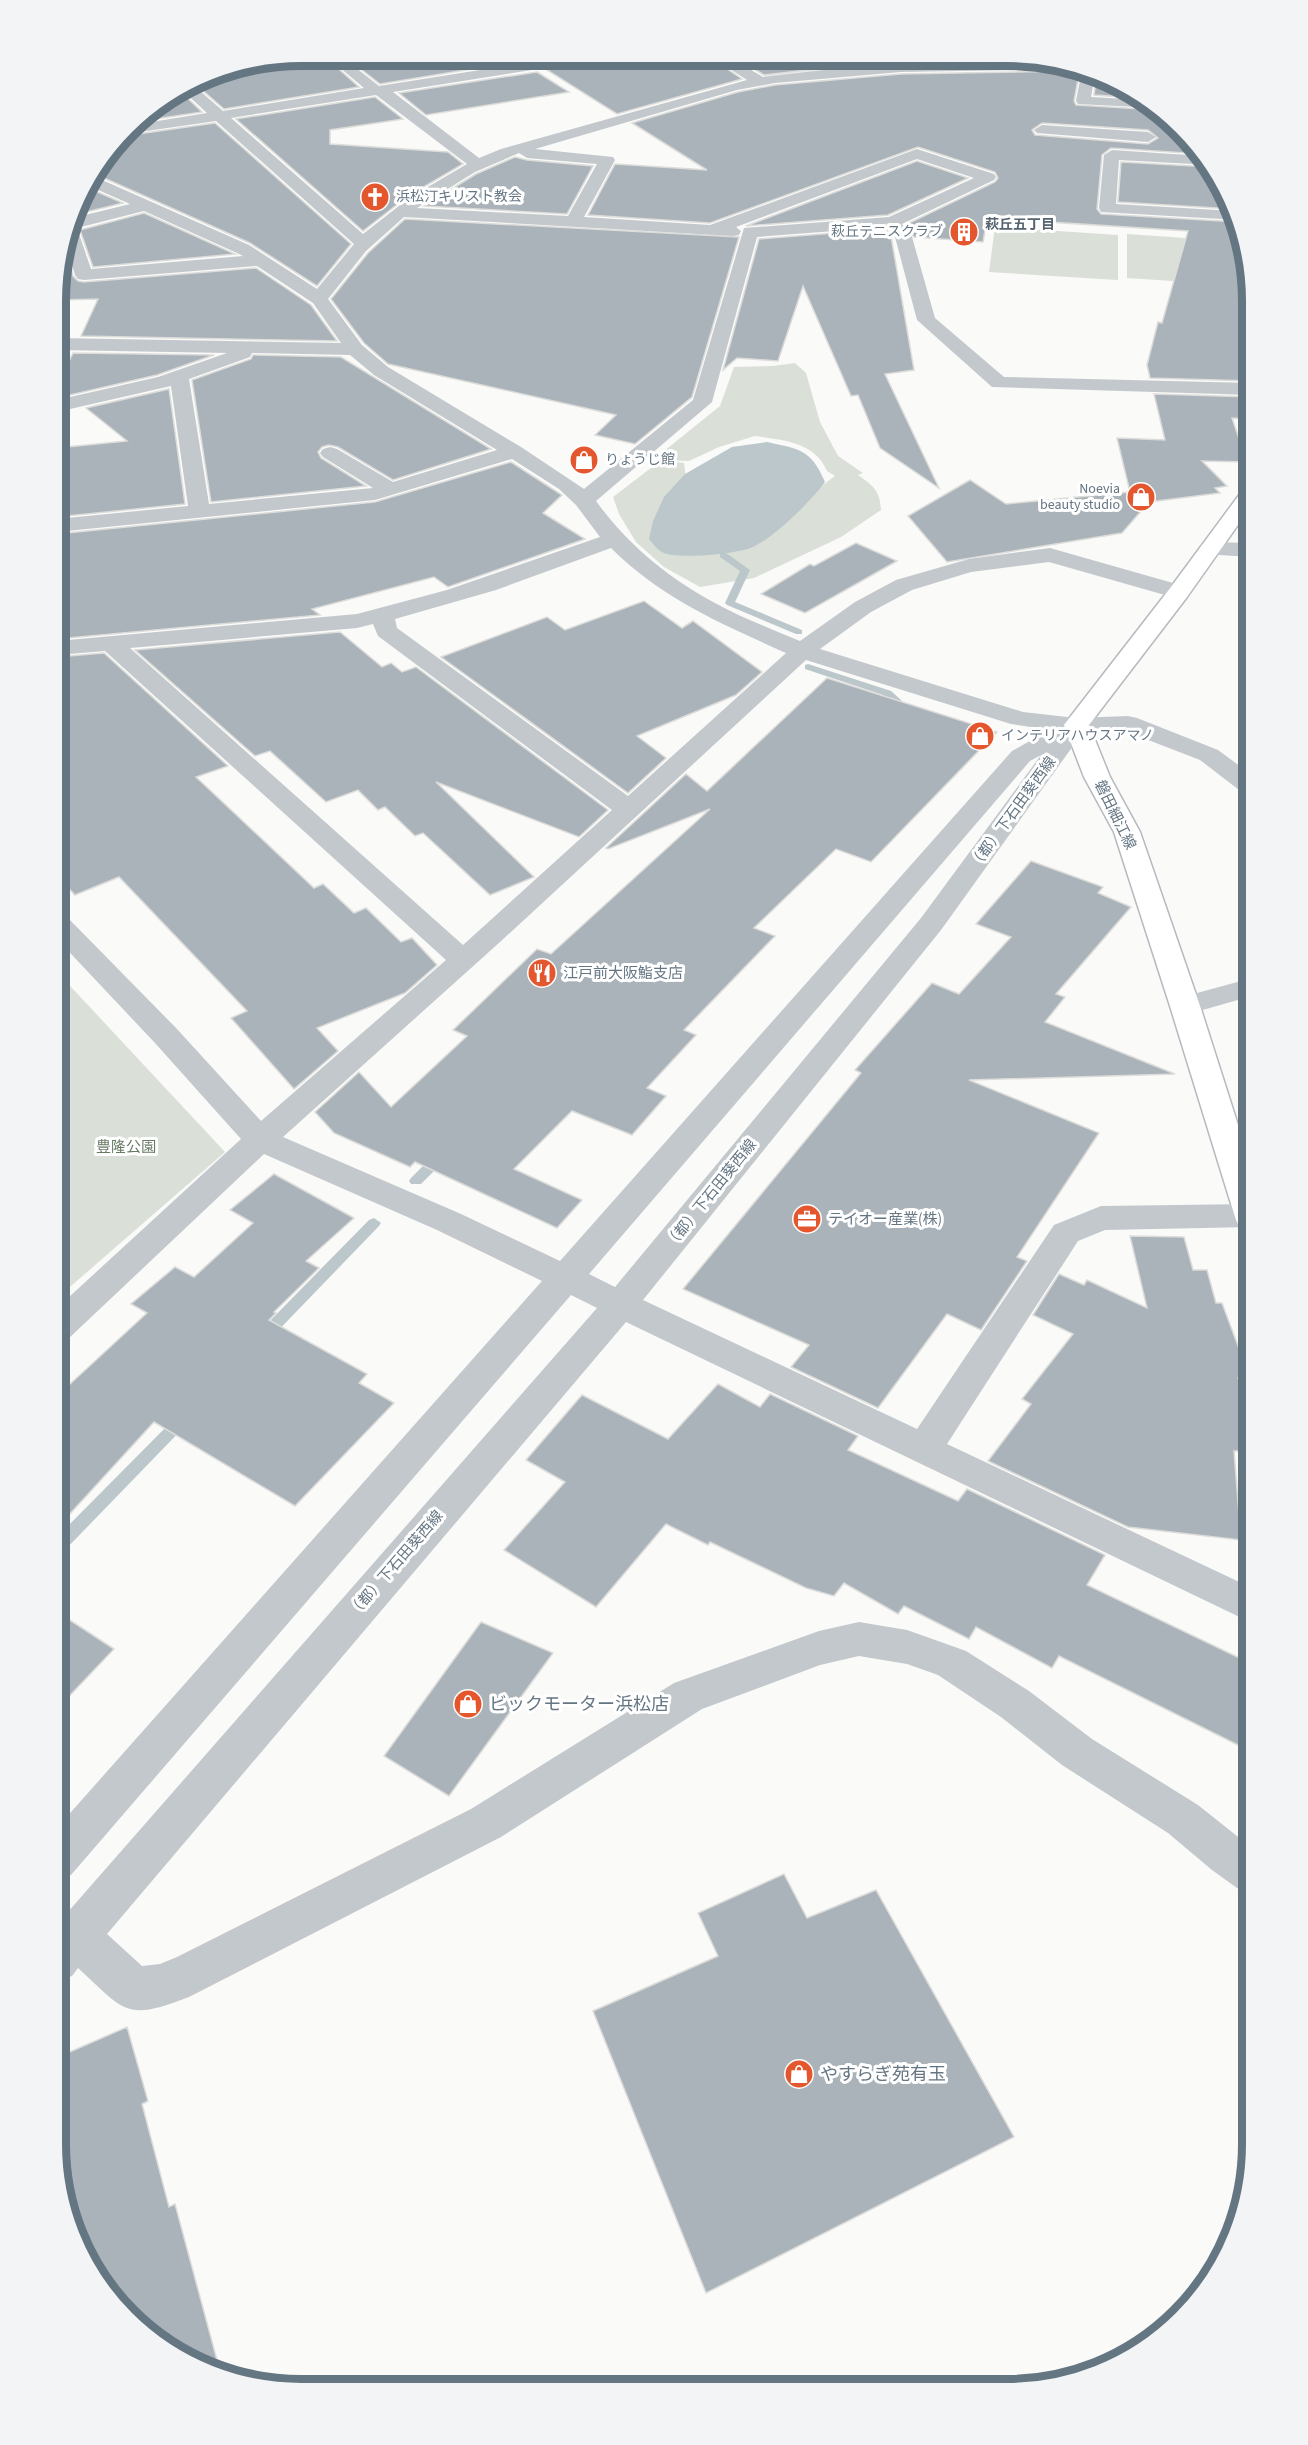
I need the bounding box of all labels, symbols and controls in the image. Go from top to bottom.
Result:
church icon: 浜松汀キリスト教会 [359,181,391,213]
place label: 浜松汀キリスト教会 [396,187,522,207]
district label: 萩丘五丁目 [985,215,1055,235]
building icon: 萩丘テニスクラブ [948,216,980,248]
place label: 萩丘テニスクラブ [831,222,943,242]
shop icon: りょうじ館 [568,444,600,476]
place label: りょうじ館 [605,450,675,470]
place label: Noevia beauty studio [1040,479,1120,515]
shop icon: Noevia beauty studio [1125,481,1157,513]
shop icon: インテリアハウスアマノ [964,720,996,752]
place label: インテリアハウスアマノ [1001,726,1154,746]
street label: （都）下石田葵西線 [965,752,1061,874]
street label: 磐田細江線 [1089,777,1141,853]
restaurant icon: 江戸前大阪鮨支店 [526,957,558,989]
place label: 江戸前大阪鮨支店 [563,963,683,984]
street label: （都）下石田葵西線 [660,1135,762,1253]
park label: 豊隆公園 [96,1137,156,1158]
office icon: テイオー産業(株) [791,1203,823,1235]
place label: テイオー産業(株) [828,1209,942,1230]
street label: （都）下石田葵西線 [344,1506,448,1622]
shop icon: ビックモーター浜松店 [452,1688,484,1720]
place label: ビックモーター浜松店 [489,1692,669,1717]
shop icon: やすらぎ苑有玉 [783,2058,815,2090]
place label: やすらぎ苑有玉 [820,2062,946,2087]

